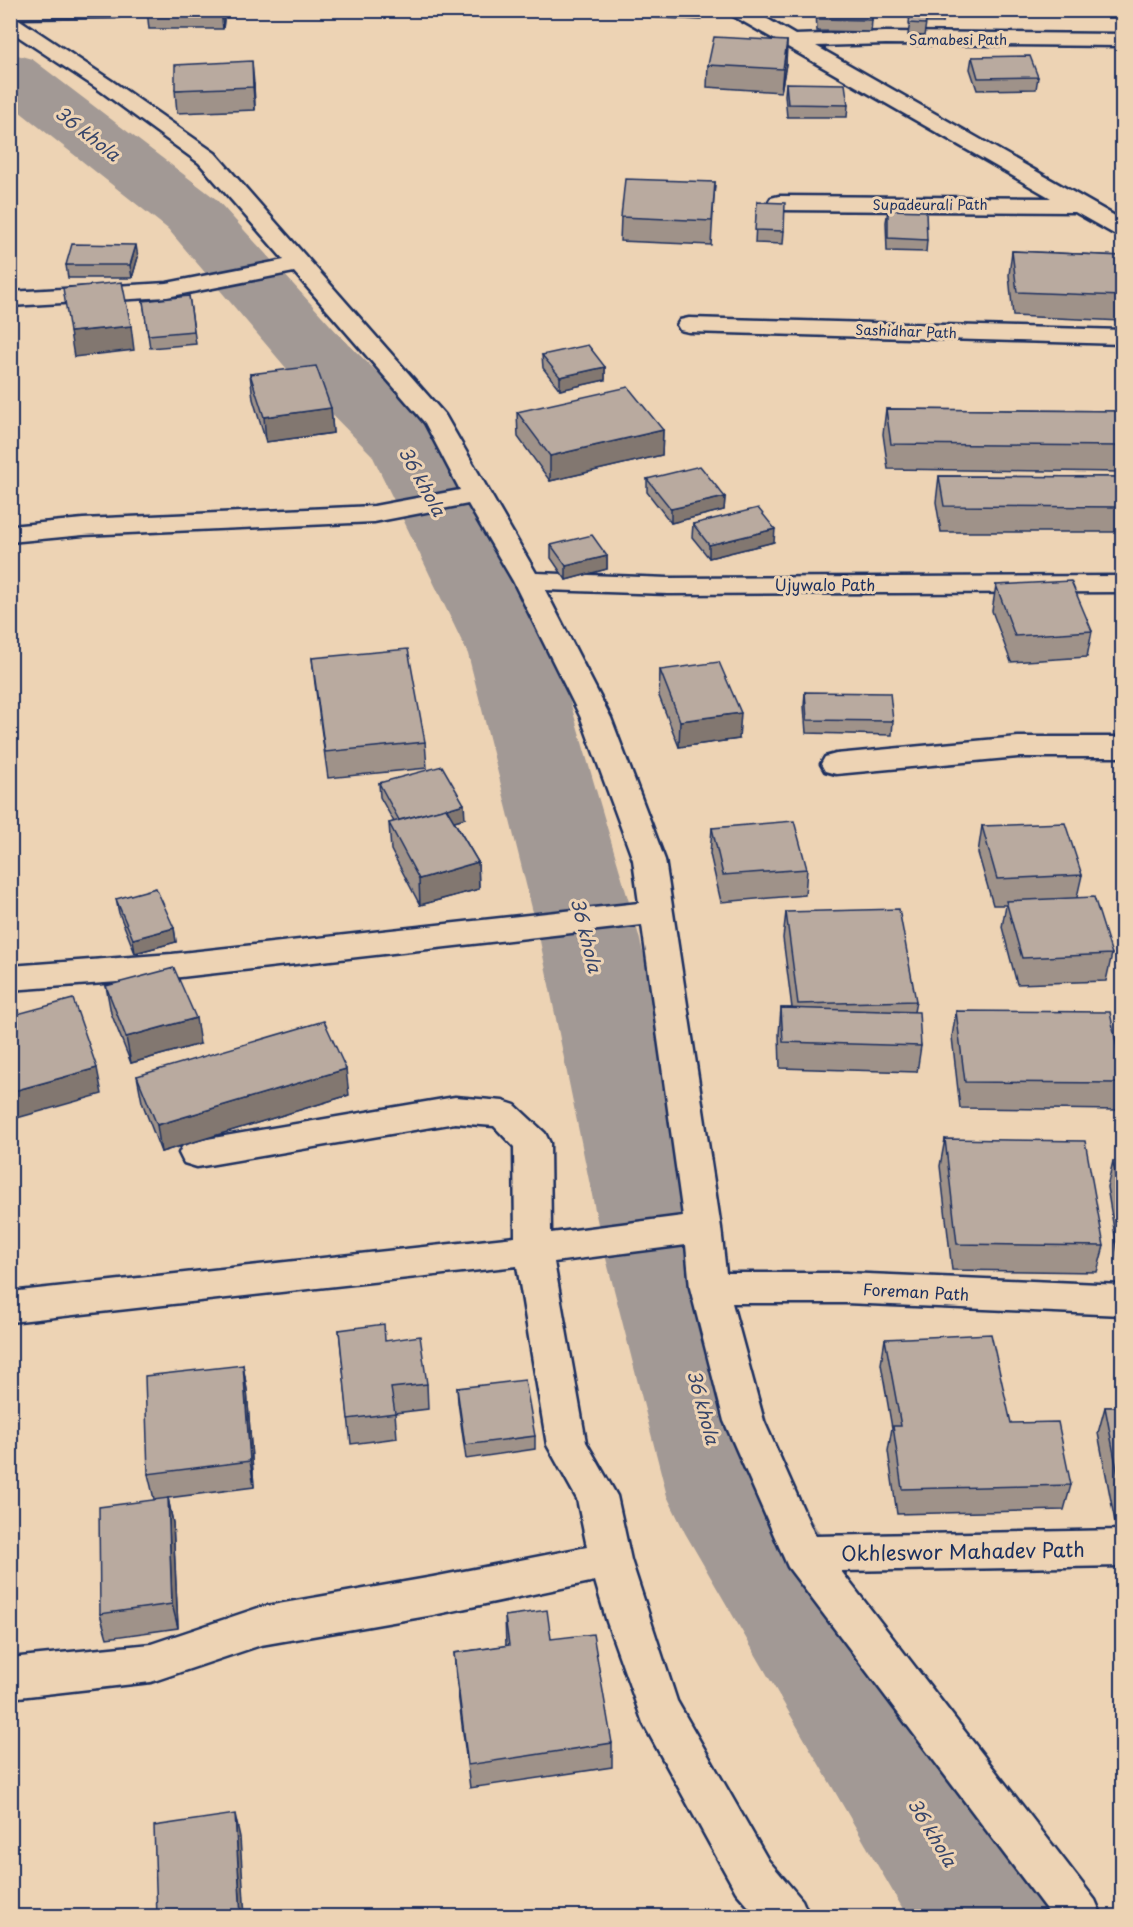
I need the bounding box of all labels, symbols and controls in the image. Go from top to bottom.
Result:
street label: Samabesi Path [909,29,1007,50]
water label: 36 khola [50,99,127,167]
street label: Supadeurali Path [872,194,988,215]
street label: Sashidhar Path [855,319,957,343]
water label: 36 khola [393,441,454,521]
street label: Ujywalo Path [775,572,875,596]
water label: 36 khola [565,895,609,976]
street label: Foreman Path [862,1276,970,1306]
water label: 36 khola [681,1367,727,1448]
street label: Okhleswor Mahadev Path [841,1534,1085,1568]
water label: 36 khola [902,1793,964,1872]

